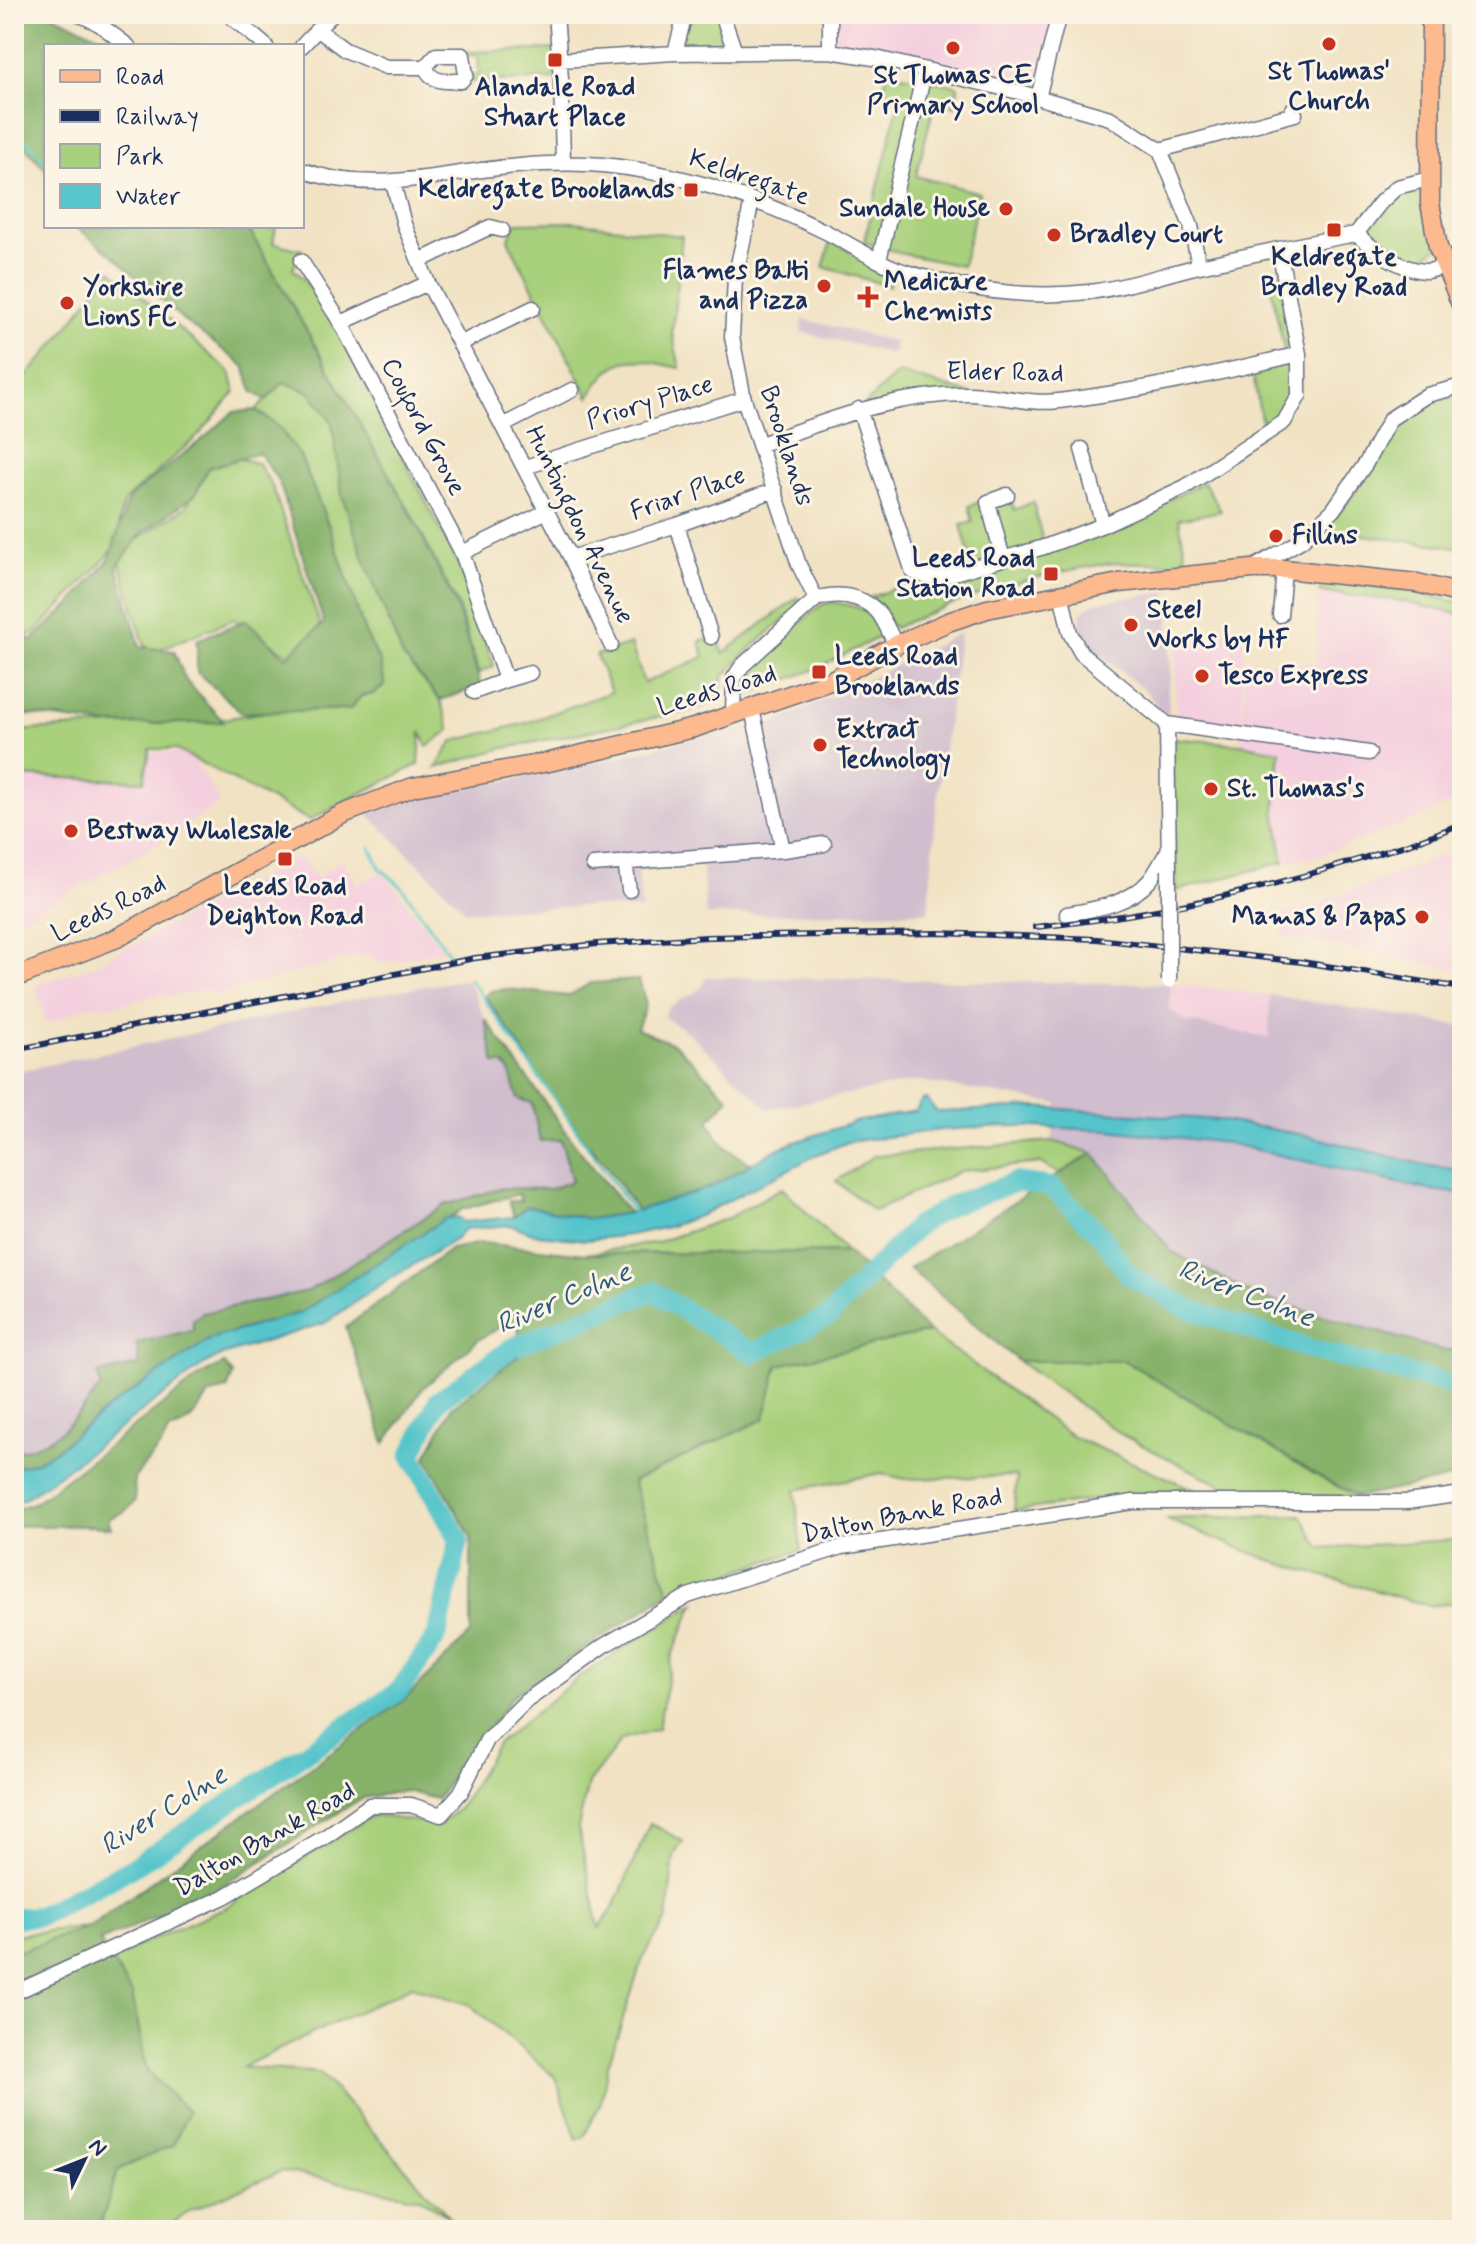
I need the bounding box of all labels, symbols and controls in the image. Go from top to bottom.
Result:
marker: St Thomas' Church [1320,35,1338,53]
marker: St Thomas CE Primary School [944,39,962,57]
legend [44,44,304,228]
marker: Alandale Road Stuart Place [546,51,564,69]
place label: St Thomas' Church [1268,55,1390,119]
place label: St Thomas CE Primary School [867,59,1039,123]
text: Road [116,62,164,93]
place label: Alandale Road Stuart Place [475,71,635,135]
text: Railway [116,102,199,133]
street label: Keldregate [683,141,814,217]
text: Park [116,142,164,173]
place label: Keldregate Brooklands [418,173,675,210]
marker: Keldregate Brooklands [682,181,700,199]
text: Water [116,182,181,213]
place label: Sundale House [839,192,990,226]
marker: Sundale House [997,200,1015,218]
place label: Bradley Court [1070,218,1223,252]
marker: Keldregate Bradley Road [1325,221,1343,239]
marker: Bradley Court [1045,226,1063,244]
place label: Keldregate Bradley Road [1261,241,1407,305]
place label: Flames Balti and Pizza [663,254,808,318]
place label: Medicare Chemists [884,265,992,329]
place label: Yorkshire Lions FC [83,271,183,335]
marker: Flames Balti and Pizza [815,277,833,295]
marker: Medicare Chemists [859,288,877,306]
marker: Yorkshire Lions FC [58,294,76,312]
street label: Couford Grove [371,352,474,503]
street label: Elder Road [946,355,1064,391]
street label: Priory Place [583,368,717,438]
street label: Brooklands [751,382,821,510]
street label: Huntingdon Avenue [514,420,642,631]
street label: Friar Place [626,458,750,530]
place label: Fillins [1292,519,1358,553]
marker: Fillins [1267,527,1285,545]
place label: Leeds Road Station Road [896,542,1035,606]
marker: Leeds Road Station Road [1042,565,1060,583]
place label: Steel Works by HF [1146,593,1290,657]
marker: Steel Works by HF [1122,616,1140,634]
place label: Leeds Road Brooklands [835,640,960,704]
street label: Leeds Road [653,657,781,725]
place label: Tesco Express [1218,659,1369,693]
marker: Leeds Road Brooklands [810,663,828,681]
marker: Tesco Express [1193,667,1211,685]
place label: Extract Technology [836,713,951,780]
marker: Extract Technology [811,736,829,754]
place label: St. Thomas's [1227,772,1365,806]
marker: St. Thomas's [1202,780,1220,798]
place label: Bestway Wholesale [87,814,291,848]
marker: Bestway Wholesale [62,822,80,840]
marker: Leeds Road Deighton Road [276,850,294,868]
street label: Leeds Road [46,867,172,951]
place label: Leeds Road Deighton Road [206,870,364,935]
place label: Mamas & Papas [1232,900,1406,934]
marker: Mamas & Papas [1413,908,1431,926]
water label: River Colne [1173,1251,1320,1337]
water label: River Colne [491,1254,638,1344]
street label: Dalton Bank Road [799,1480,1005,1552]
water label: River Colne [94,1757,235,1865]
street label: Dalton Bank Road [168,1774,362,1906]
north arrow [44,2120,124,2200]
text: N [82,2133,112,2163]

